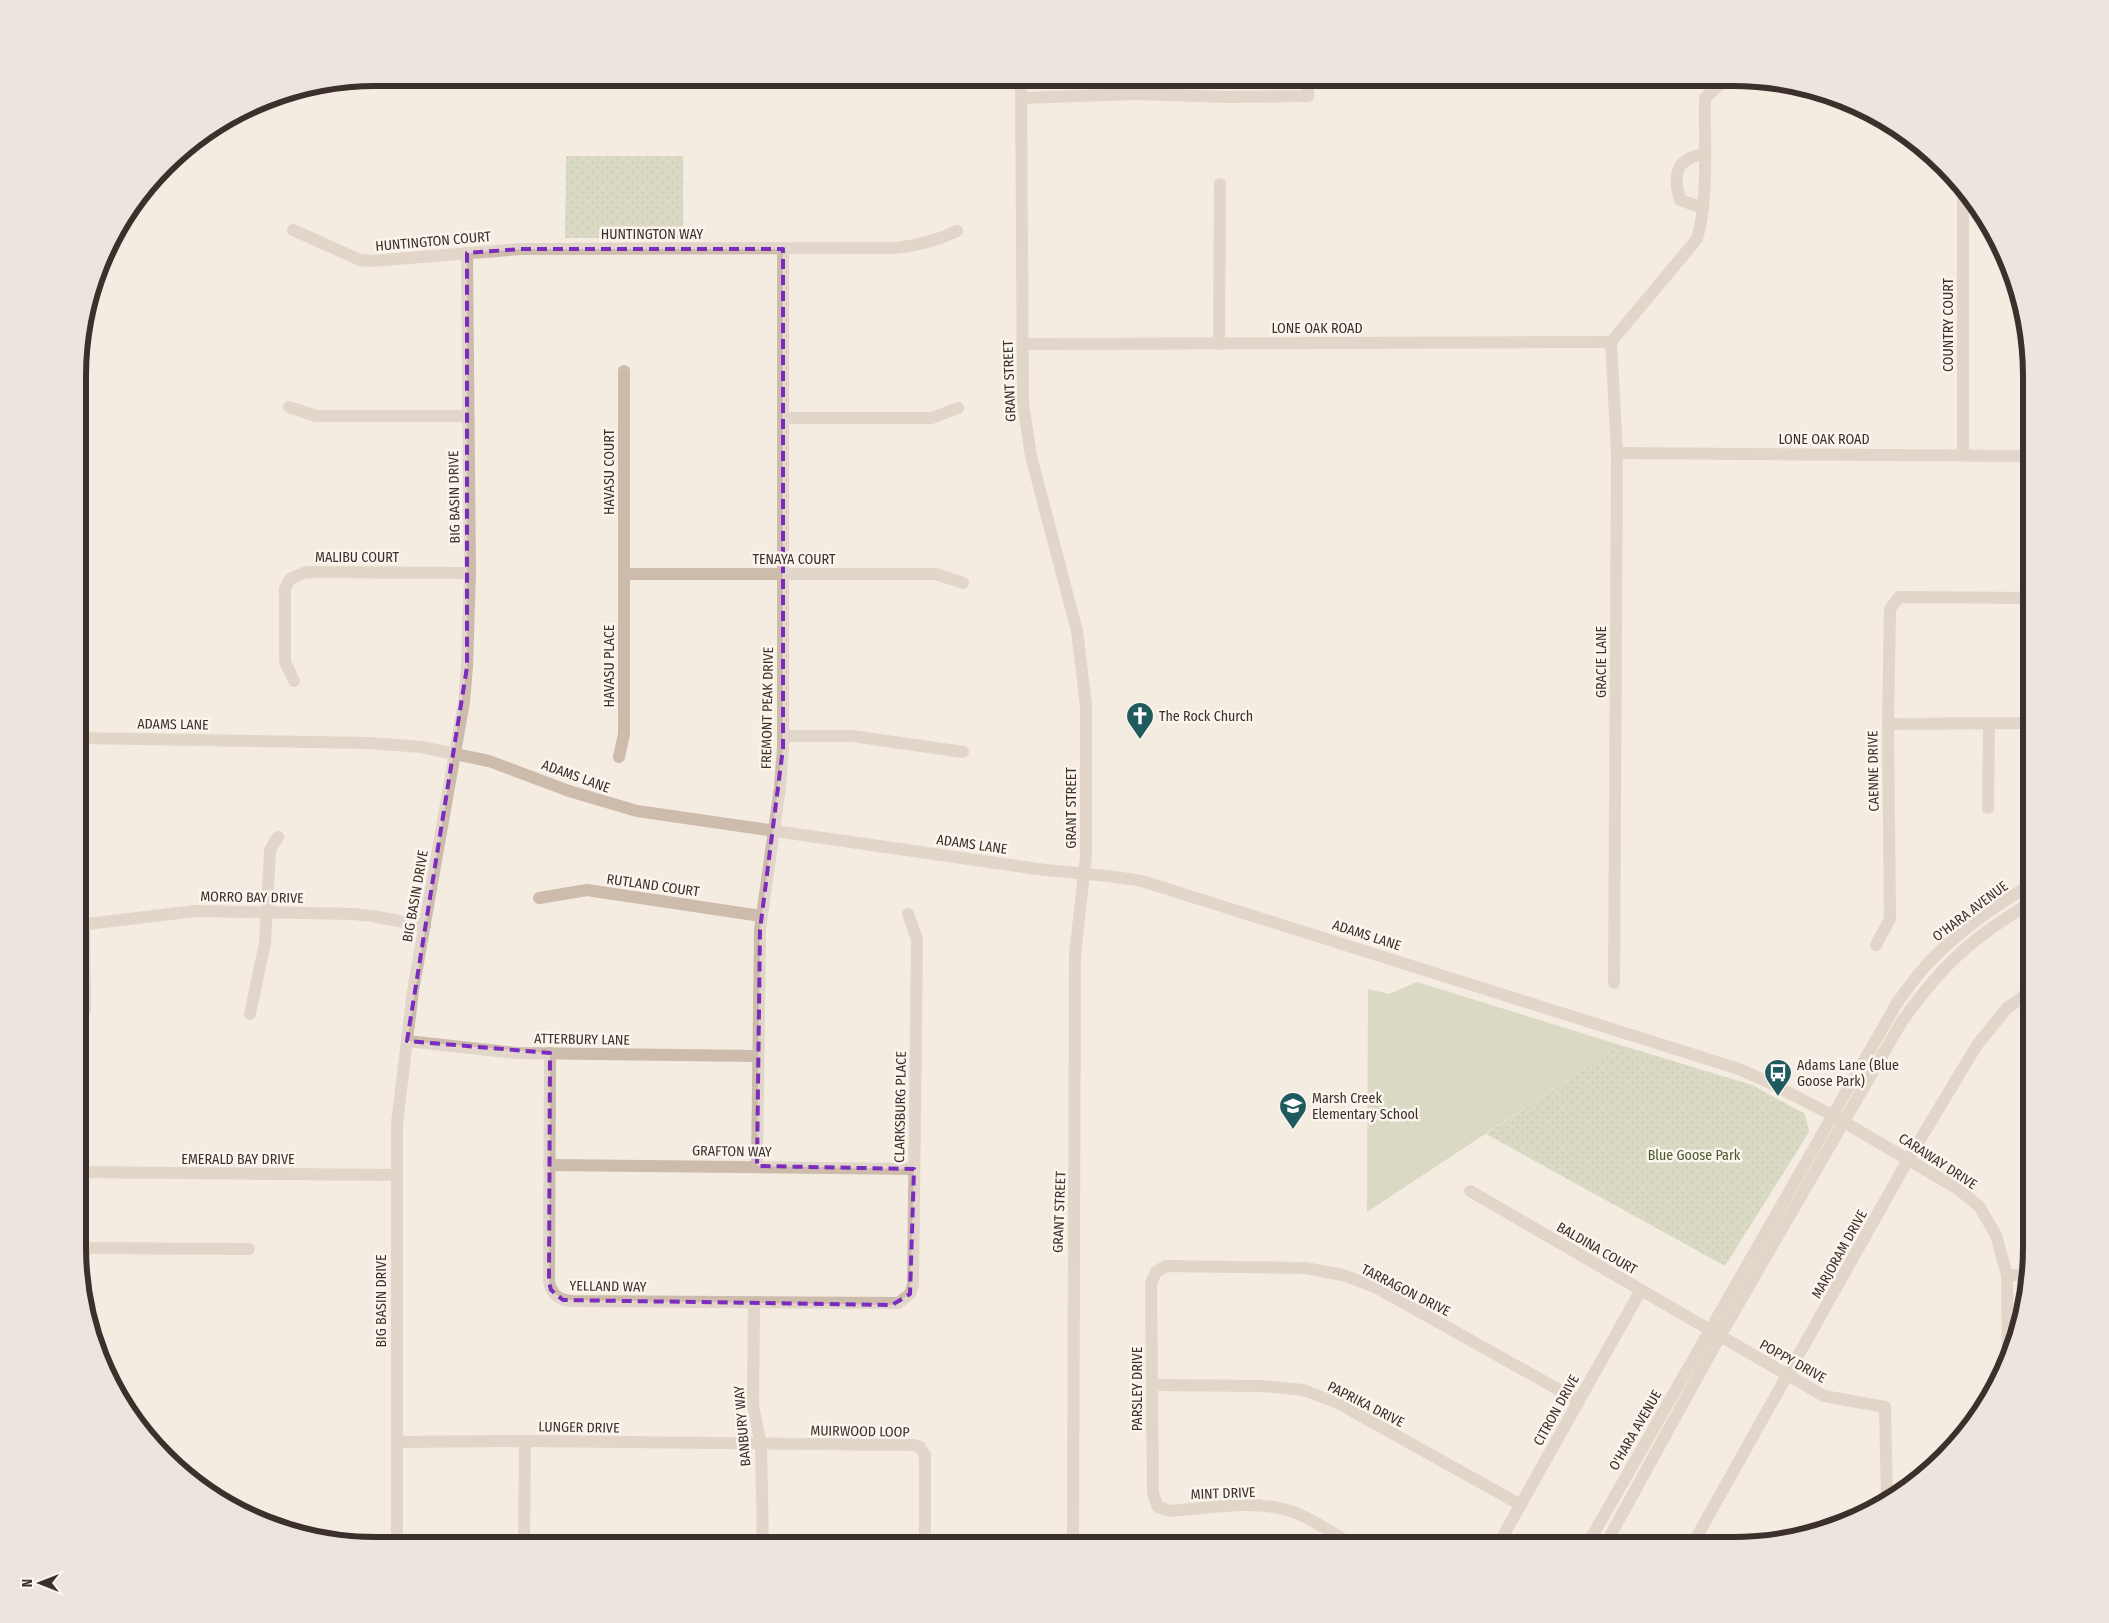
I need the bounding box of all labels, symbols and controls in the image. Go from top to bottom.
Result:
street label: HUNTINGTON WAY [601,226,703,243]
street label: HUNTINGTON COURT [375,228,492,255]
street label: COUNTRY COURT [1940,277,1957,372]
street label: LONE OAK ROAD [1271,320,1363,337]
street label: GRANT STREET [1000,339,1019,422]
street label: HAVASU COURT [601,428,618,515]
street label: LONE OAK ROAD [1778,431,1870,448]
street label: BIG BASIN DRIVE [445,450,464,544]
street label: MALIBU COURT [315,549,400,566]
street label: TENAYA COURT [753,551,836,568]
street label: HAVASU PLACE [601,624,618,707]
street label: GRACIE LANE [1593,626,1610,698]
street label: FREMONT PEAK DRIVE [758,646,777,769]
church icon: The Rock Church [1125,701,1155,740]
place label: The Rock Church [1159,708,1253,725]
street label: ADAMS LANE [137,715,209,734]
street label: CAENNE DRIVE [1864,730,1883,812]
street label: ADAMS LANE [539,756,613,797]
street label: GRANT STREET [1063,767,1080,849]
street label: ADAMS LANE [935,831,1009,858]
street label: BIG BASIN DRIVE [399,848,432,943]
street label: RUTLAND COURT [605,871,701,900]
street label: O'HARA AVENUE [1929,877,2012,945]
street label: MORRO BAY DRIVE [200,888,304,907]
street label: ADAMS LANE [1330,916,1404,955]
street label: ATTERBURY LANE [534,1030,631,1049]
street label: CLARKSBURG PLACE [891,1051,910,1163]
place label: Adams Lane (Blue Goose Park) [1797,1057,1899,1090]
bus stop icon: Adams Lane (Blue Goose Park) [1763,1058,1793,1097]
place label: Marsh Creek Elementary School [1312,1090,1419,1123]
school or university icon: Marsh Creek Elementary School [1278,1091,1308,1130]
street label: CARAWAY DRIVE [1895,1130,1980,1193]
street label: GRAFTON WAY [692,1142,772,1161]
park label: Blue Goose Park [1648,1147,1741,1164]
street label: EMERALD BAY DRIVE [181,1151,295,1168]
street label: GRANT STREET [1050,1170,1069,1253]
street label: MARJORAM DRIVE [1808,1207,1871,1302]
street label: BALDINA COURT [1554,1219,1640,1279]
street label: BIG BASIN DRIVE [373,1254,390,1348]
street label: TARRAGON DRIVE [1359,1261,1453,1320]
street label: YELLAND WAY [569,1277,647,1296]
street label: POPPY DRIVE [1756,1336,1829,1387]
street label: PARSLEY DRIVE [1129,1346,1146,1431]
street label: CITRON DRIVE [1530,1371,1583,1449]
street label: PAPRIKA DRIVE [1325,1378,1407,1431]
street label: BANBURY WAY [730,1385,754,1467]
street label: O'HARA AVENUE [1606,1387,1665,1473]
street label: LUNGER DRIVE [538,1418,620,1437]
street label: MUIRWOOD LOOP [810,1422,910,1441]
street label: MINT DRIVE [1190,1484,1256,1503]
north arrow [15,1558,65,1608]
text: N [19,1579,36,1587]

